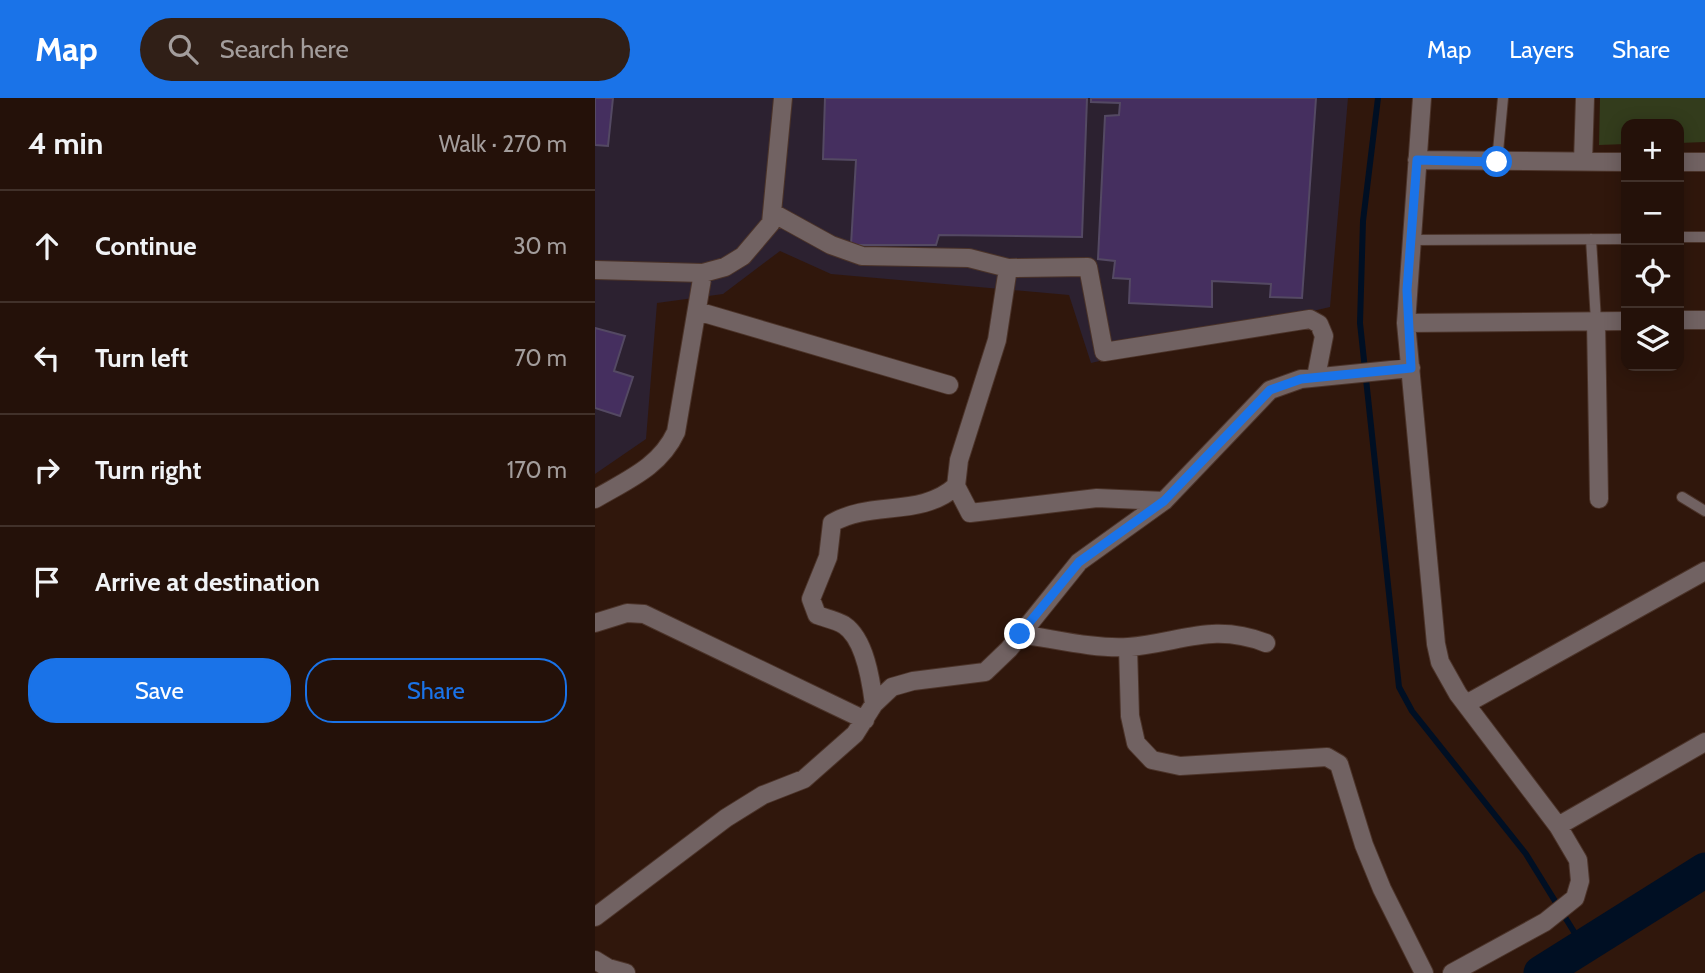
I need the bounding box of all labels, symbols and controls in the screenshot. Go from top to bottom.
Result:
search box [140,18,630,81]
text: Map [35,29,98,69]
icon: search [164,30,202,68]
text: Search here [220,33,349,65]
text: Map [1427,35,1471,64]
text: Layers [1509,35,1574,64]
text: Share [1612,35,1670,64]
map controls [1621,119,1684,371]
button: + [1621,119,1684,182]
text: 4 min [28,125,103,162]
text: Walk · 270 m [439,130,567,158]
route start [1481,146,1512,177]
button: − [1621,182,1684,245]
icon: ahead [28,227,66,265]
text: Continue [95,230,197,262]
text: 30 m [513,232,567,260]
button: locate [1621,245,1684,308]
button: layers [1621,308,1684,371]
icon: left [28,339,66,377]
text: Turn left [95,342,188,374]
text: 70 m [514,344,567,372]
icon: right [28,451,66,489]
text: Turn right [95,454,201,486]
text: 170 m [507,456,567,484]
icon: arrive [28,563,66,601]
text: Arrive at destination [95,566,320,598]
route end [1004,618,1035,649]
button: Save [28,658,291,723]
button: Share [305,658,567,723]

